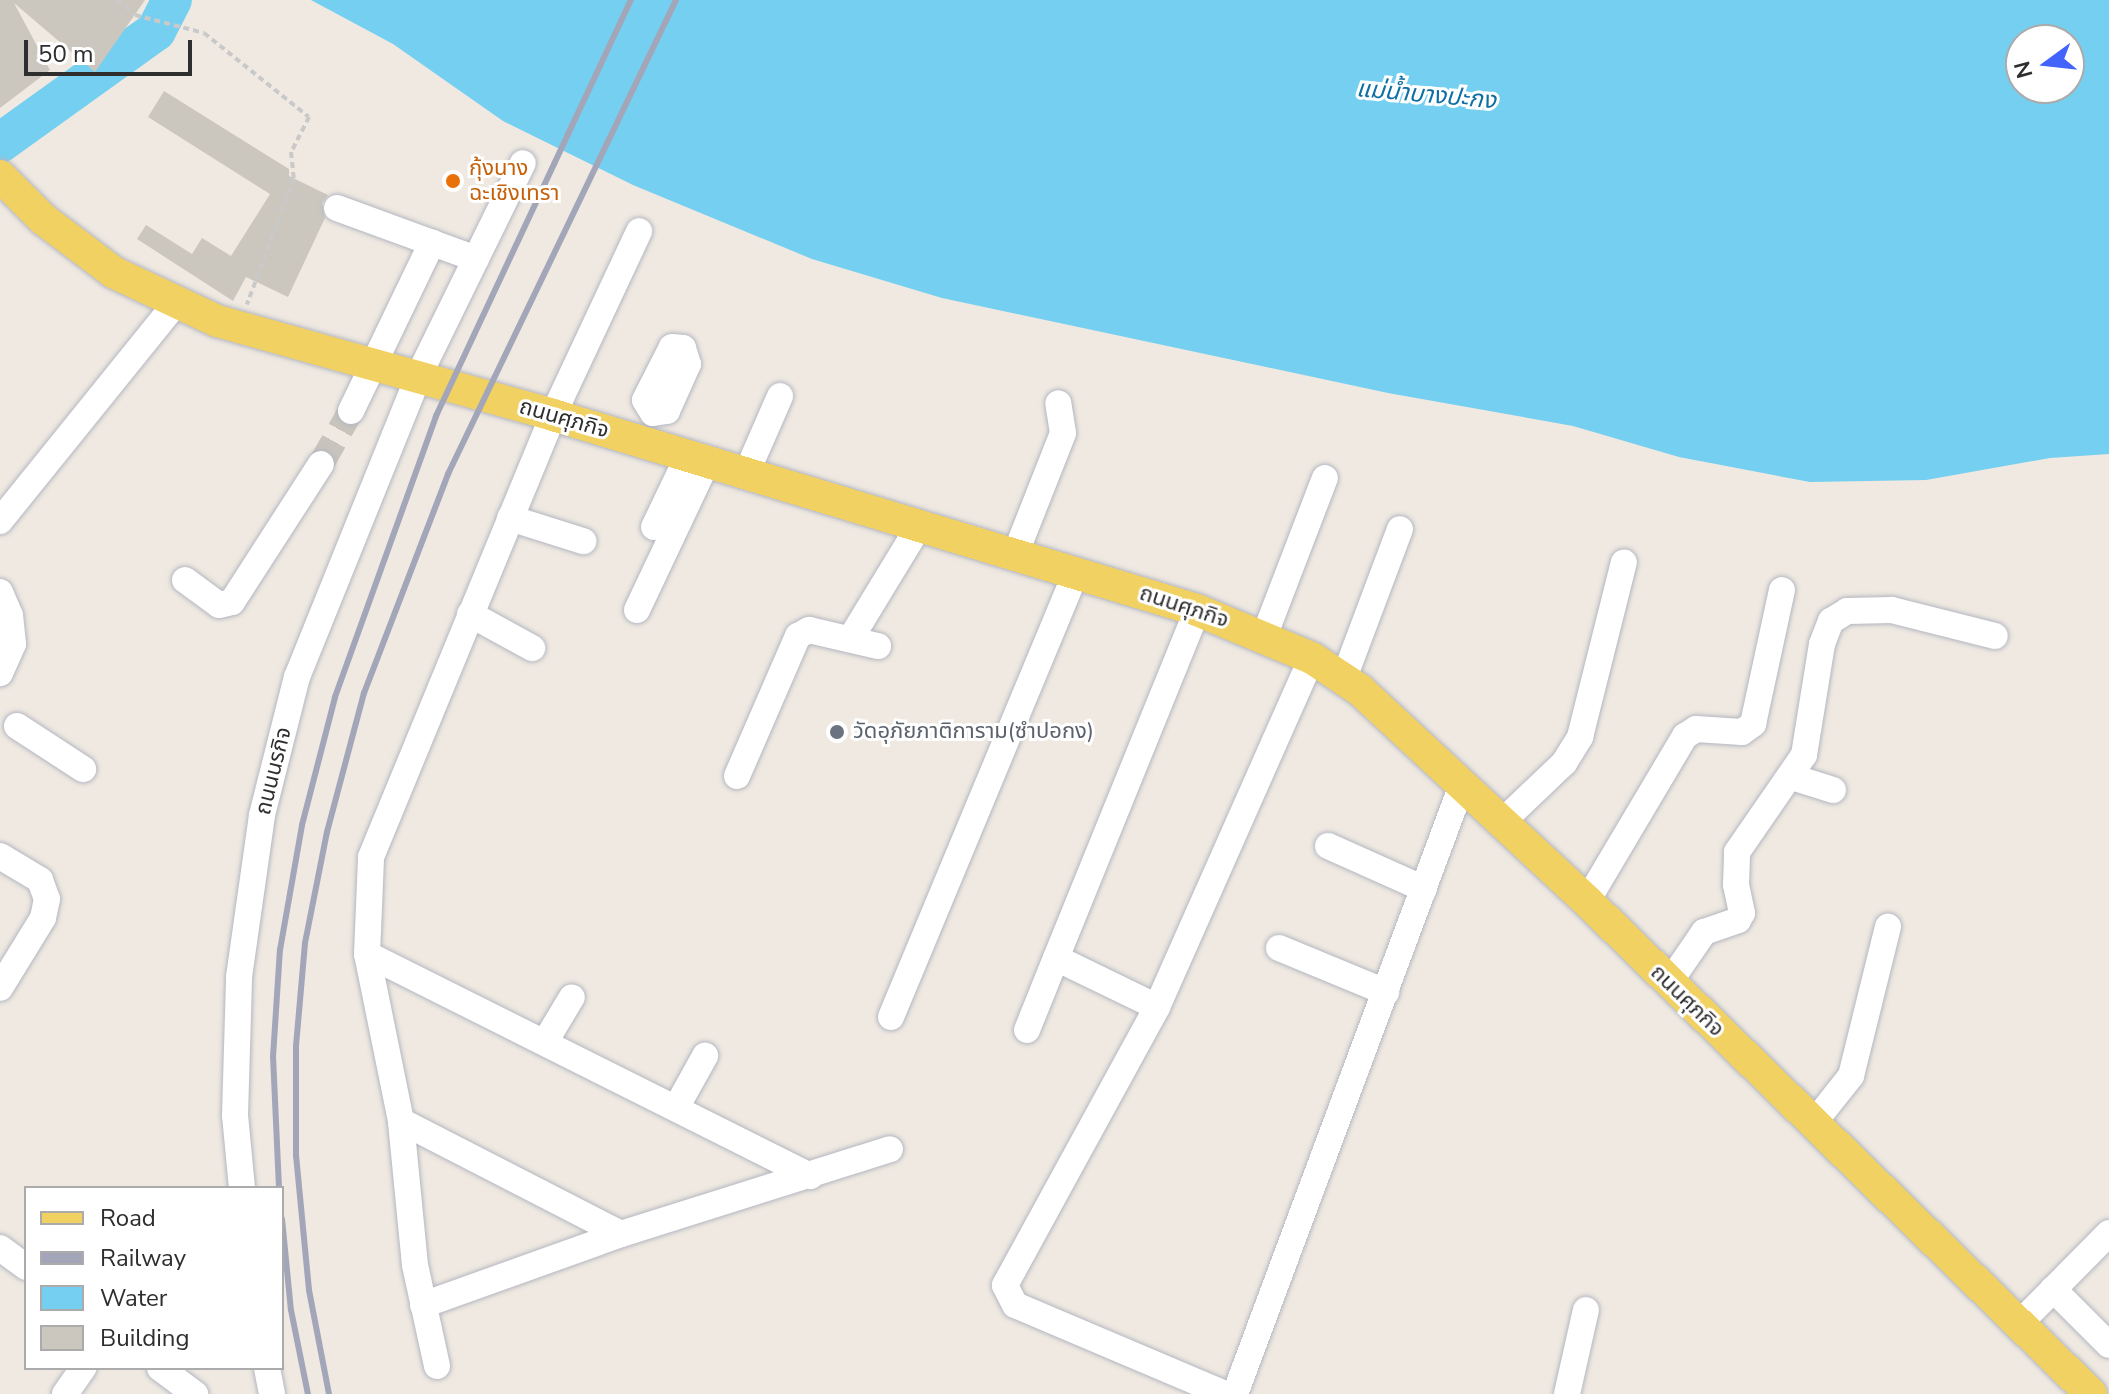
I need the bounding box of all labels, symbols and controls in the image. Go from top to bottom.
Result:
scale bar [28,24,196,74]
north arrow [2005,24,2085,104]
text: 50 m [38,38,94,70]
text: N [2007,58,2040,82]
water label: แม่น้ำบางปะกง [1355,75,1497,115]
place label: กุ้งนาง ฉะเชิงเทรา [469,155,559,206]
marker: กุ้งนาง ฉะเชิงเทรา [444,172,462,190]
street label: ถนนศุภกิจ [516,394,612,444]
street label: ถนนศุภกิจ [1136,580,1232,634]
place label: วัดอุภัยภาติการาม(ซำปอกง) [853,719,1094,745]
marker: วัดอุภัยภาติการาม(ซำปอกง) [828,723,846,741]
street label: ถนนนรกิจ [250,724,298,818]
street label: ถนนศุภกิจ [1645,959,1729,1043]
legend [24,1186,284,1370]
text: Road [100,1202,156,1234]
text: Railway [100,1242,186,1274]
text: Water [100,1282,167,1314]
text: Building [100,1322,190,1354]

